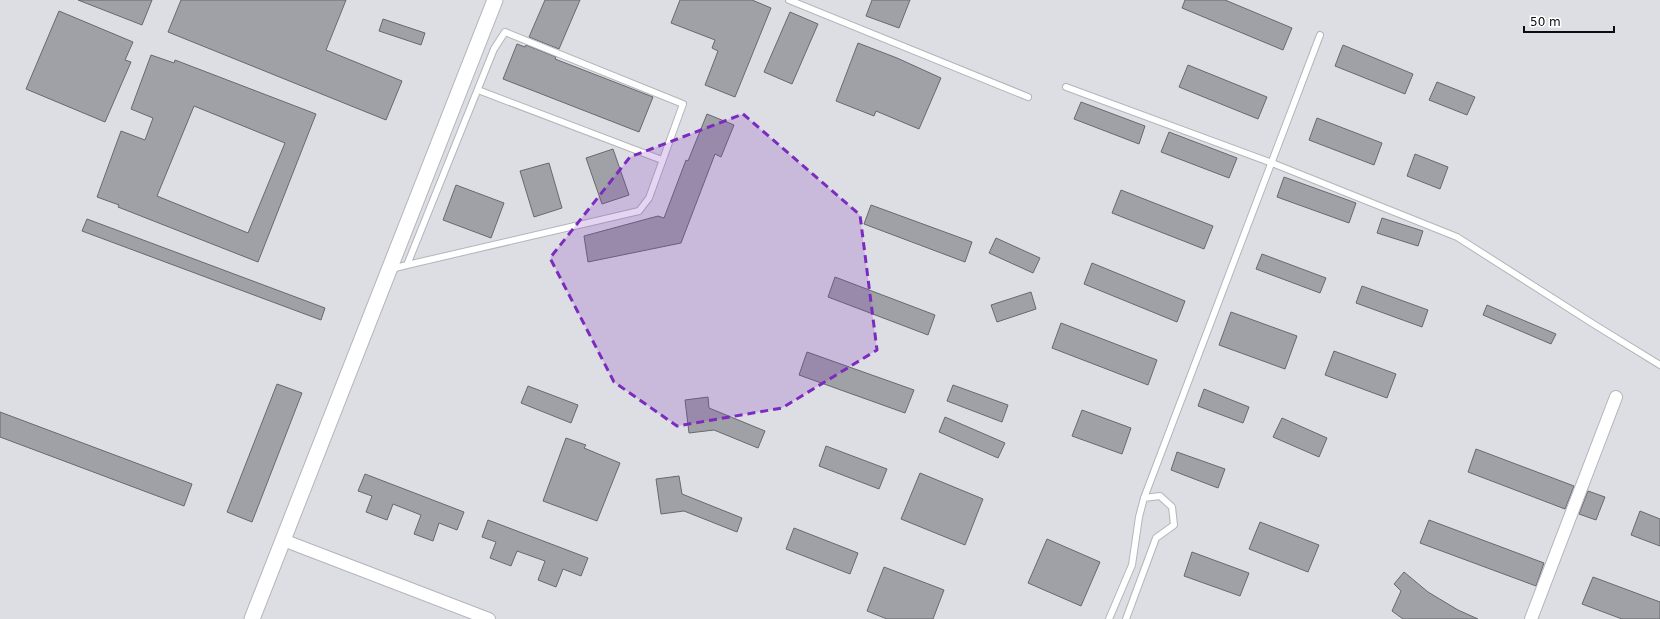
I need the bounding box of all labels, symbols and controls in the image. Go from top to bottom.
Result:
scale bar [1524,8,1614,34]
text: 50 m [1530,15,1561,29]

